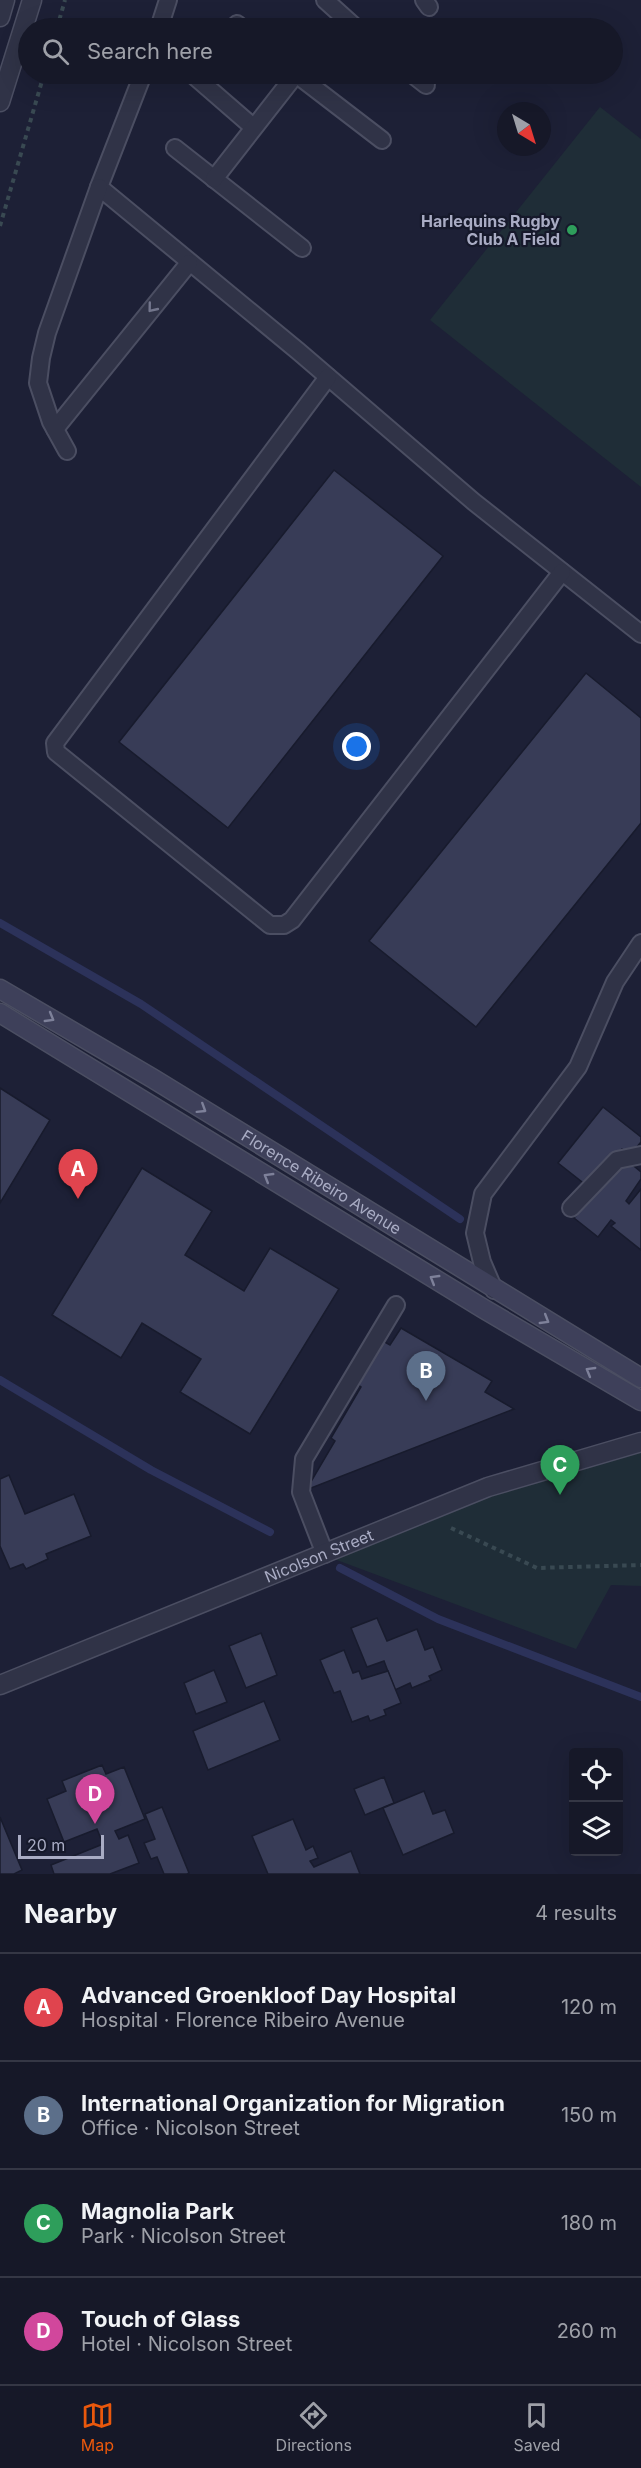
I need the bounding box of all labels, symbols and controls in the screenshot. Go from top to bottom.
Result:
search box [18,18,623,84]
icon: search [39,35,72,68]
text: Search here [87,38,213,64]
north arrow [497,102,551,156]
place label: Harlequins Rugby Club A Field [421,211,560,249]
marker: Harlequins Rugby Club A Field [565,223,579,237]
one-way arrow [149,301,160,312]
your location [342,732,371,761]
one-way arrow [44,1011,55,1022]
one-way arrow [196,1101,206,1113]
street label: Florence Ribeiro Avenue [238,1125,405,1239]
pin: A [58,1150,98,1199]
one-way arrow [264,1173,274,1185]
one-way arrow [430,1275,441,1286]
one-way arrow [539,1313,549,1325]
pin: B [406,1352,446,1401]
one-way arrow [586,1367,597,1379]
pin: C [540,1446,580,1495]
street label: Nicolson Street [261,1525,376,1587]
map controls [569,1748,623,1856]
button: locate [569,1748,623,1802]
pin: D [76,1774,115,1824]
button: layers [569,1802,623,1856]
scale bar [18,1832,104,1860]
text: 20 m [27,1835,65,1855]
text: Nearby [24,1898,117,1929]
text: 4 results [535,1901,617,1925]
text: Advanced Groenkloof Day Hospital [81,1982,456,2008]
text: A [36,1995,51,2019]
text: 120 m [561,1995,617,2019]
text: Hospital · Florence Ribeiro Avenue [81,2008,405,2032]
text: International Organization for Migration [81,2090,505,2116]
text: B [37,2103,50,2127]
text: 150 m [561,2103,617,2127]
text: Office · Nicolson Street [81,2116,300,2140]
text: Magnolia Park [81,2198,234,2224]
text: C [36,2211,51,2235]
text: 180 m [561,2211,617,2235]
text: Park · Nicolson Street [81,2224,285,2248]
text: Touch of Glass [81,2306,240,2332]
text: D [36,2319,51,2343]
text: 260 m [557,2319,617,2343]
text: Hotel · Nicolson Street [81,2332,292,2356]
tab: Map [81,2399,114,2455]
tab: Directions [276,2399,352,2455]
tab: Saved [513,2399,560,2455]

